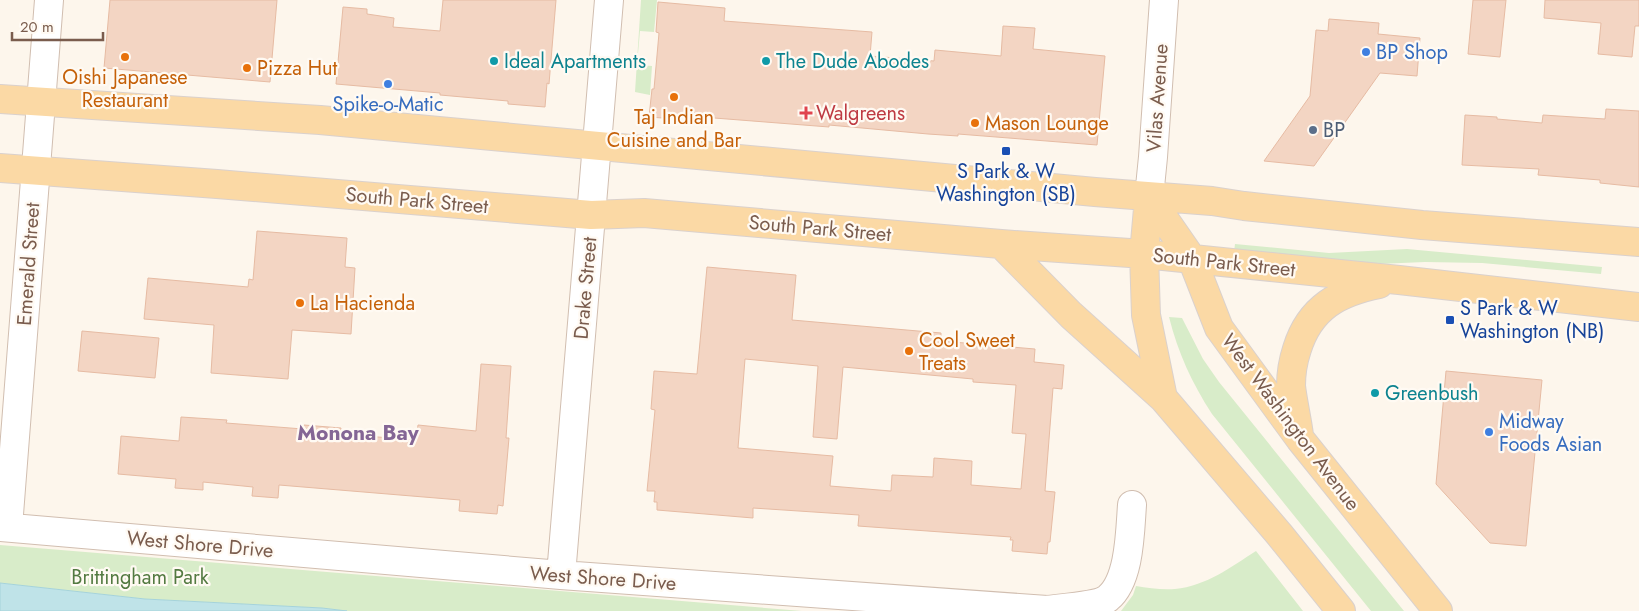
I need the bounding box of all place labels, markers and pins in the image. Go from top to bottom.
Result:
place label: BP Shop [1376,38,1448,67]
marker: BP Shop [1360,46,1372,58]
place label: Ideal Apartments [504,47,646,76]
place label: The Dude Abodes [776,47,929,76]
marker: Oishi Japanese Restaurant [119,51,131,63]
place label: Pizza Hut [257,54,338,83]
marker: Ideal Apartments [488,55,500,67]
marker: The Dude Abodes [760,55,772,67]
marker: Pizza Hut [241,62,253,74]
place label: Oishi Japanese Restaurant [62,63,188,115]
marker: Spike-o-Matic [382,78,394,90]
place label: Spike-o-Matic [332,90,444,119]
marker: Taj Indian Cuisine and Bar [668,91,680,103]
place label: Walgreens [816,99,905,128]
place label: Taj Indian Cuisine and Bar [607,103,741,155]
marker: Walgreens [800,107,812,119]
place label: Mason Lounge [985,109,1109,138]
place label: BP [1323,116,1345,145]
marker: Mason Lounge [969,117,981,129]
marker: BP [1307,124,1319,136]
marker: S Park & W Washington (SB) [1000,145,1012,157]
place label: S Park & W Washington (SB) [936,157,1076,209]
place label: La Hacienda [310,289,415,318]
place label: S Park & W Washington (NB) [1460,294,1604,346]
marker: La Hacienda [294,297,306,309]
marker: S Park & W Washington (NB) [1444,314,1456,326]
place label: Cool Sweet Treats [919,326,1015,378]
marker: Cool Sweet Treats [903,345,915,357]
place label: Greenbush [1385,379,1479,408]
marker: Greenbush [1369,387,1381,399]
place label: Midway Foods Asian [1499,407,1602,459]
marker: Midway Foods Asian [1483,426,1495,438]

